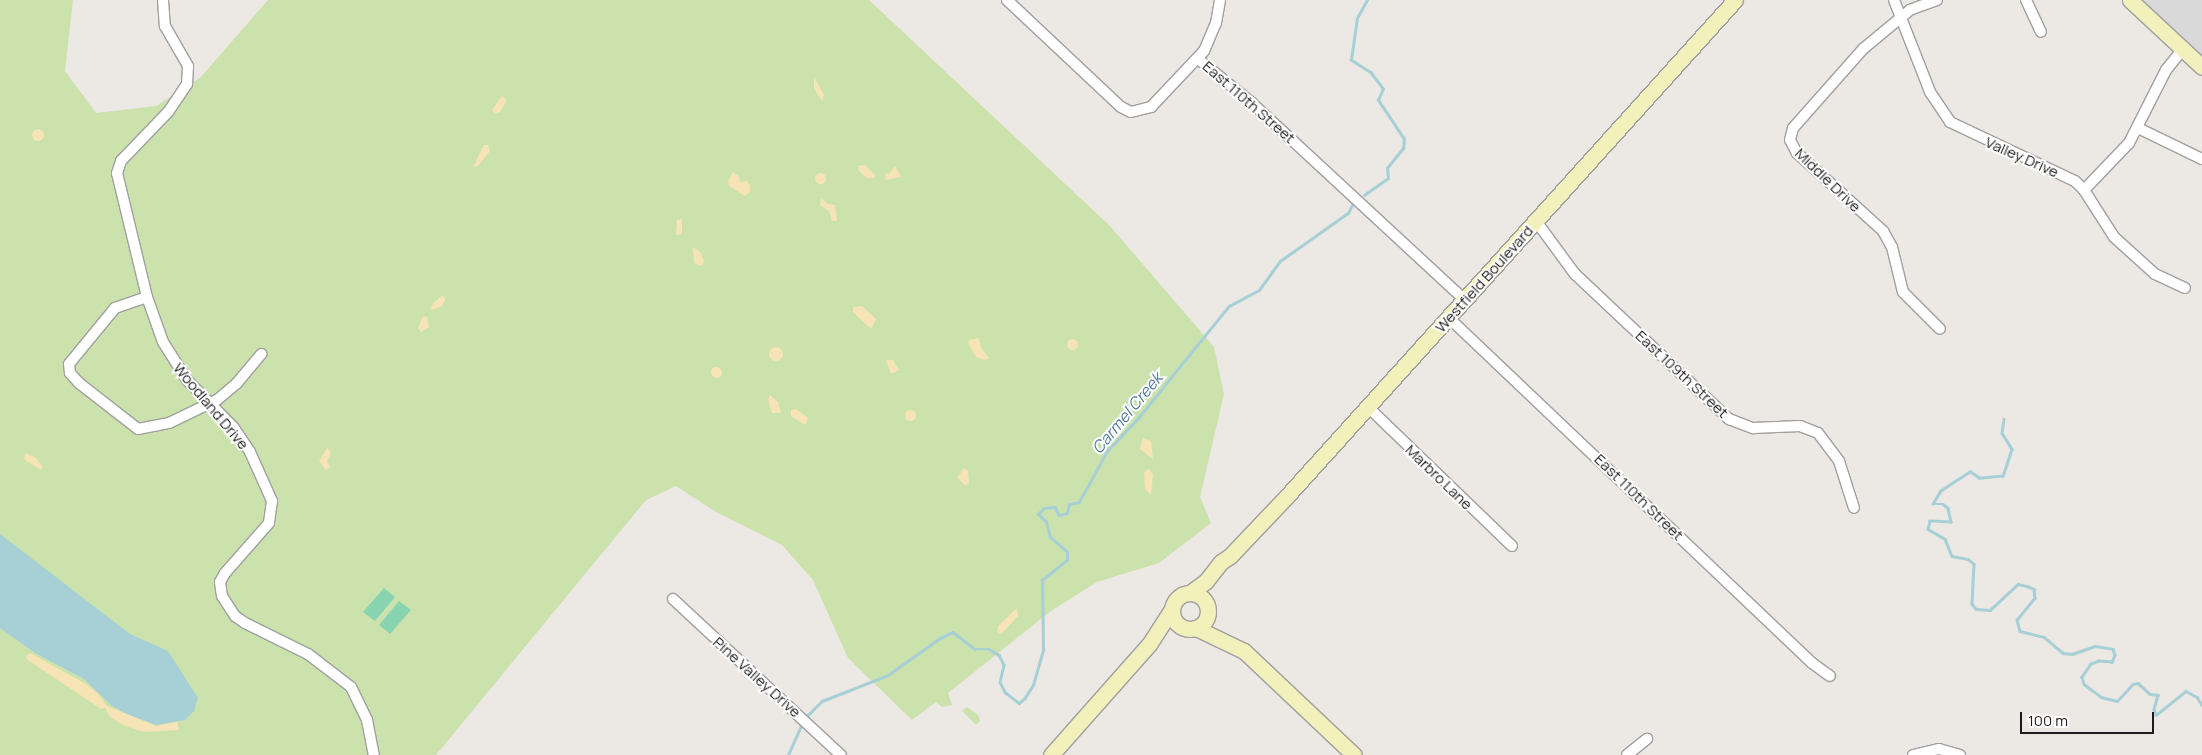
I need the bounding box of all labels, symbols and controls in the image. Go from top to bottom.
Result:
street label: East 110th Street [1199,57,1299,147]
street label: Valley Drive [1983,133,2061,181]
street label: Middle Drive [1791,144,1865,216]
street label: Westfield Boulevard [1431,222,1537,336]
street label: East 109th Street [1632,326,1732,422]
street label: Woodland Drive [170,359,252,453]
water label: Carmel Creek [1088,369,1166,457]
street label: Marbro Lane [1402,441,1476,513]
street label: East 110th Street [1591,450,1687,544]
street label: Pine Valley Drive [710,633,804,721]
scale bar [2022,702,2156,734]
text: 100 m [2028,710,2068,731]

